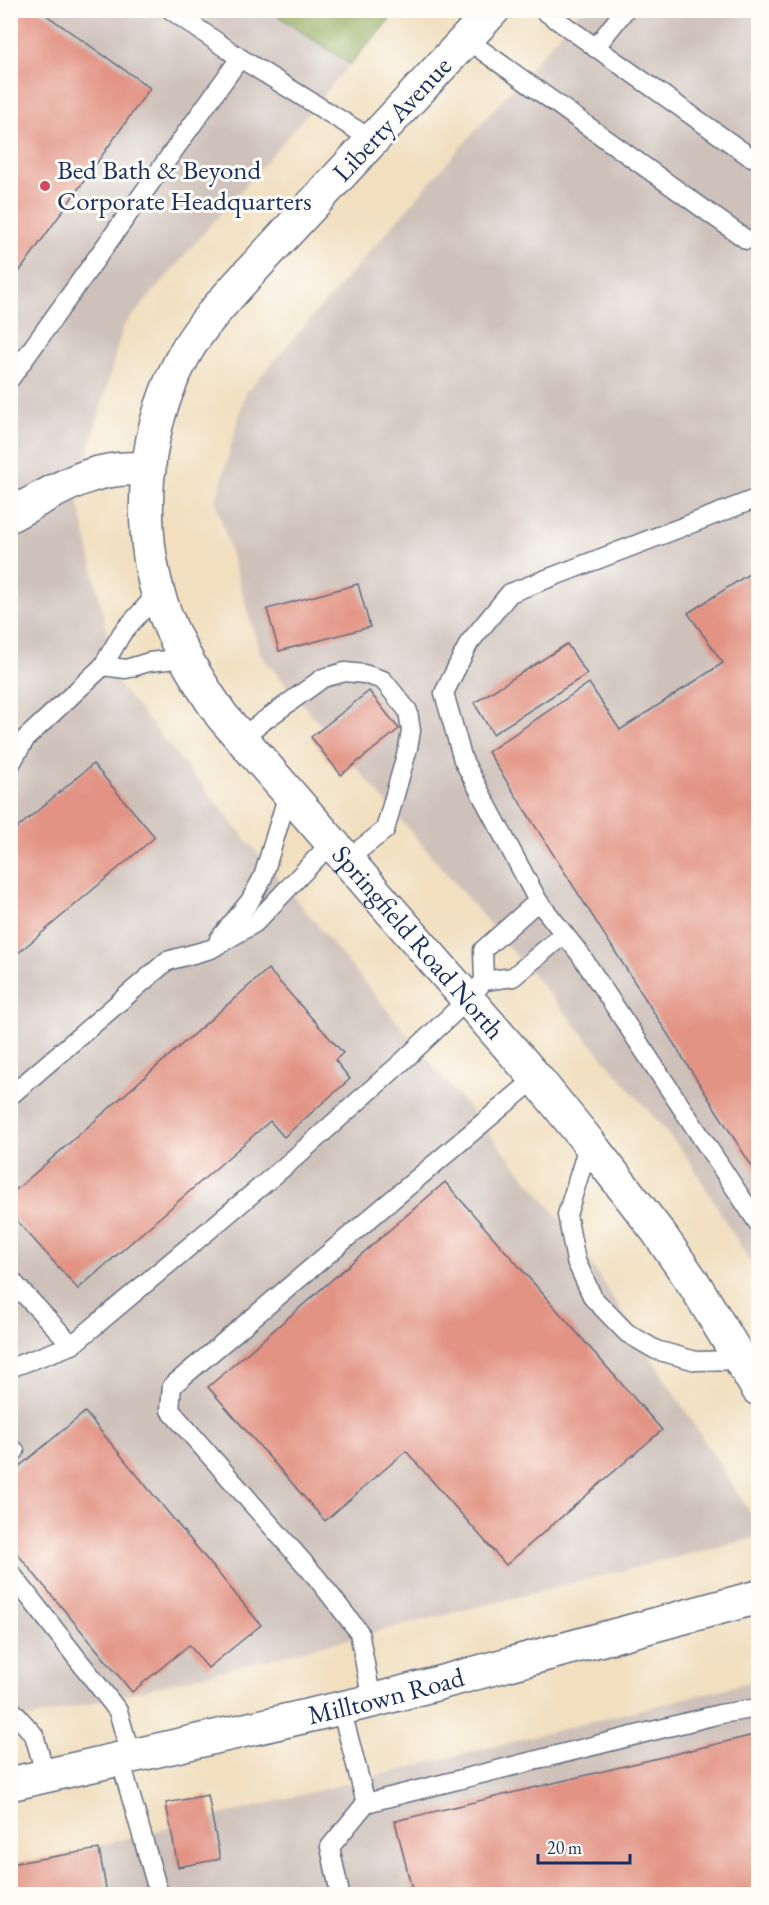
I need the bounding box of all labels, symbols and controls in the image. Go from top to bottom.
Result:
street label: Liberty Avenue [325,49,459,189]
place label: Bed Bath & Beyond Corporate Headquarters [57,152,312,218]
marker: Bed Bath & Beyond Corporate Headquarters [38,179,52,193]
street label: Springfield Road North [325,837,513,1047]
street label: Milltown Road [304,1659,468,1732]
scale bar [538,1827,630,1865]
text: 20 m [547,1836,582,1859]

